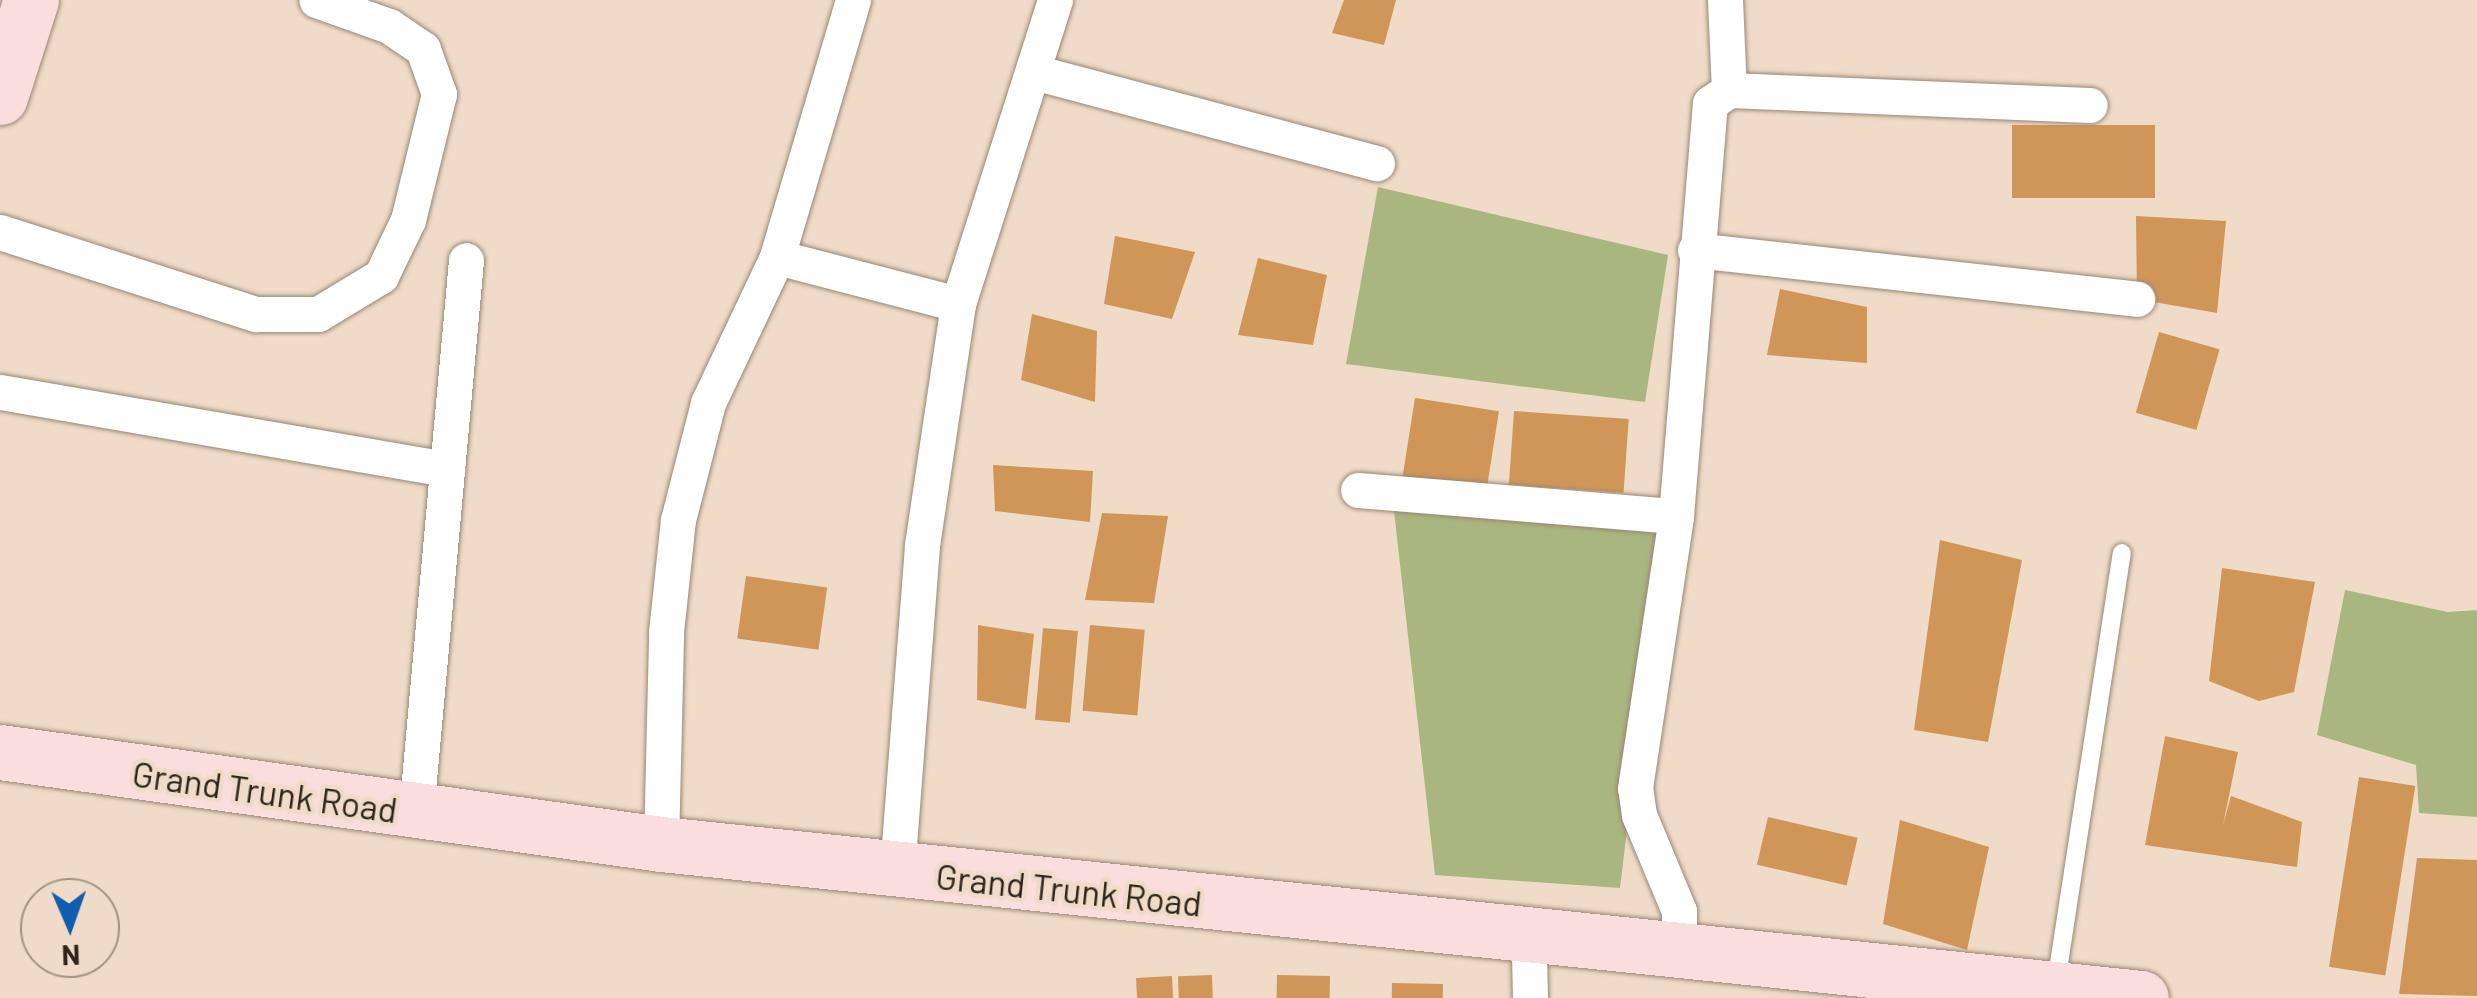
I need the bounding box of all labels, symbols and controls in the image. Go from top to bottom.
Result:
street label: Grand Trunk Road [130,752,400,830]
street label: Grand Trunk Road [934,854,1204,924]
north arrow [20,878,120,978]
text: N [61,939,81,973]

